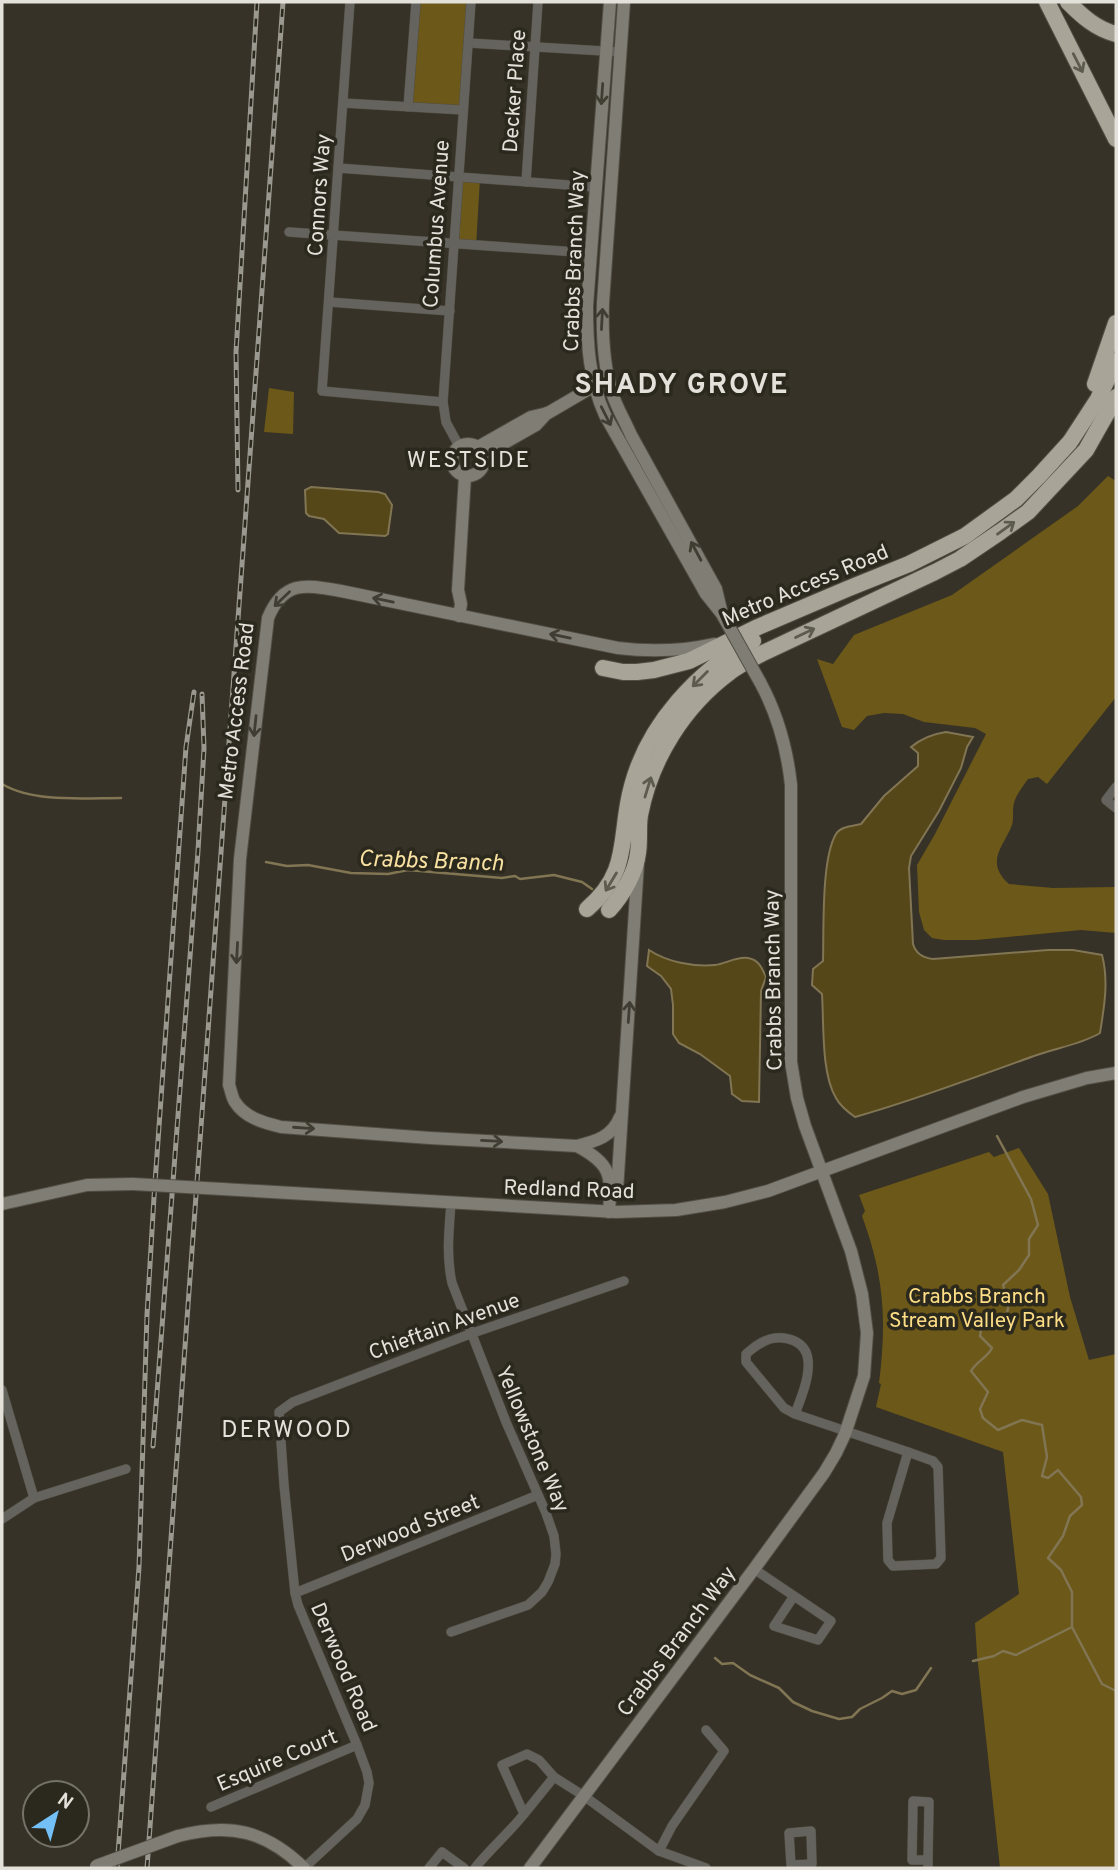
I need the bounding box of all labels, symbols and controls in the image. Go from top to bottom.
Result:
street label: Decker Place [498,29,533,154]
one-way arrow [1071,52,1085,73]
one-way arrow [595,82,608,105]
street label: Connors Way [303,133,338,257]
street label: Columbus Avenue [418,139,457,309]
street label: Crabbs Branch Way [559,170,592,352]
one-way arrow [596,308,609,331]
district label: SHADY GROVE [575,368,789,404]
one-way arrow [600,405,613,426]
district label: WESTSIDE [407,447,531,476]
one-way arrow [996,521,1015,535]
street label: Metro Access Road [718,539,893,634]
one-way arrow [689,542,703,562]
one-way arrow [273,590,290,607]
one-way arrow [372,592,395,606]
street label: Metro Access Road [213,621,262,801]
one-way arrow [793,626,815,639]
one-way arrow [549,629,572,643]
one-way arrow [692,671,709,688]
one-way arrow [249,714,262,737]
one-way arrow [643,776,656,798]
water label: Crabbs Branch [358,845,505,880]
one-way arrow [603,872,618,891]
street label: Crabbs Branch Way [759,889,790,1071]
one-way arrow [230,941,243,964]
one-way arrow [622,1001,635,1024]
one-way arrow [292,1122,315,1135]
one-way arrow [481,1135,504,1148]
street label: Redland Road [503,1175,635,1206]
park label: Crabbs Branch Stream Valley Park [889,1284,1065,1335]
street label: Chieftain Avenue [365,1288,524,1367]
street label: Yellowstone Way [489,1362,575,1517]
district label: DERWOOD [221,1416,353,1446]
street label: Derwood Street [337,1489,484,1569]
street label: Crabbs Branch Way [612,1561,743,1723]
street label: Derwood Road [303,1599,382,1736]
street label: Esquire Court [213,1724,342,1799]
north arrow [21,1779,91,1849]
text: N [52,1788,77,1816]

